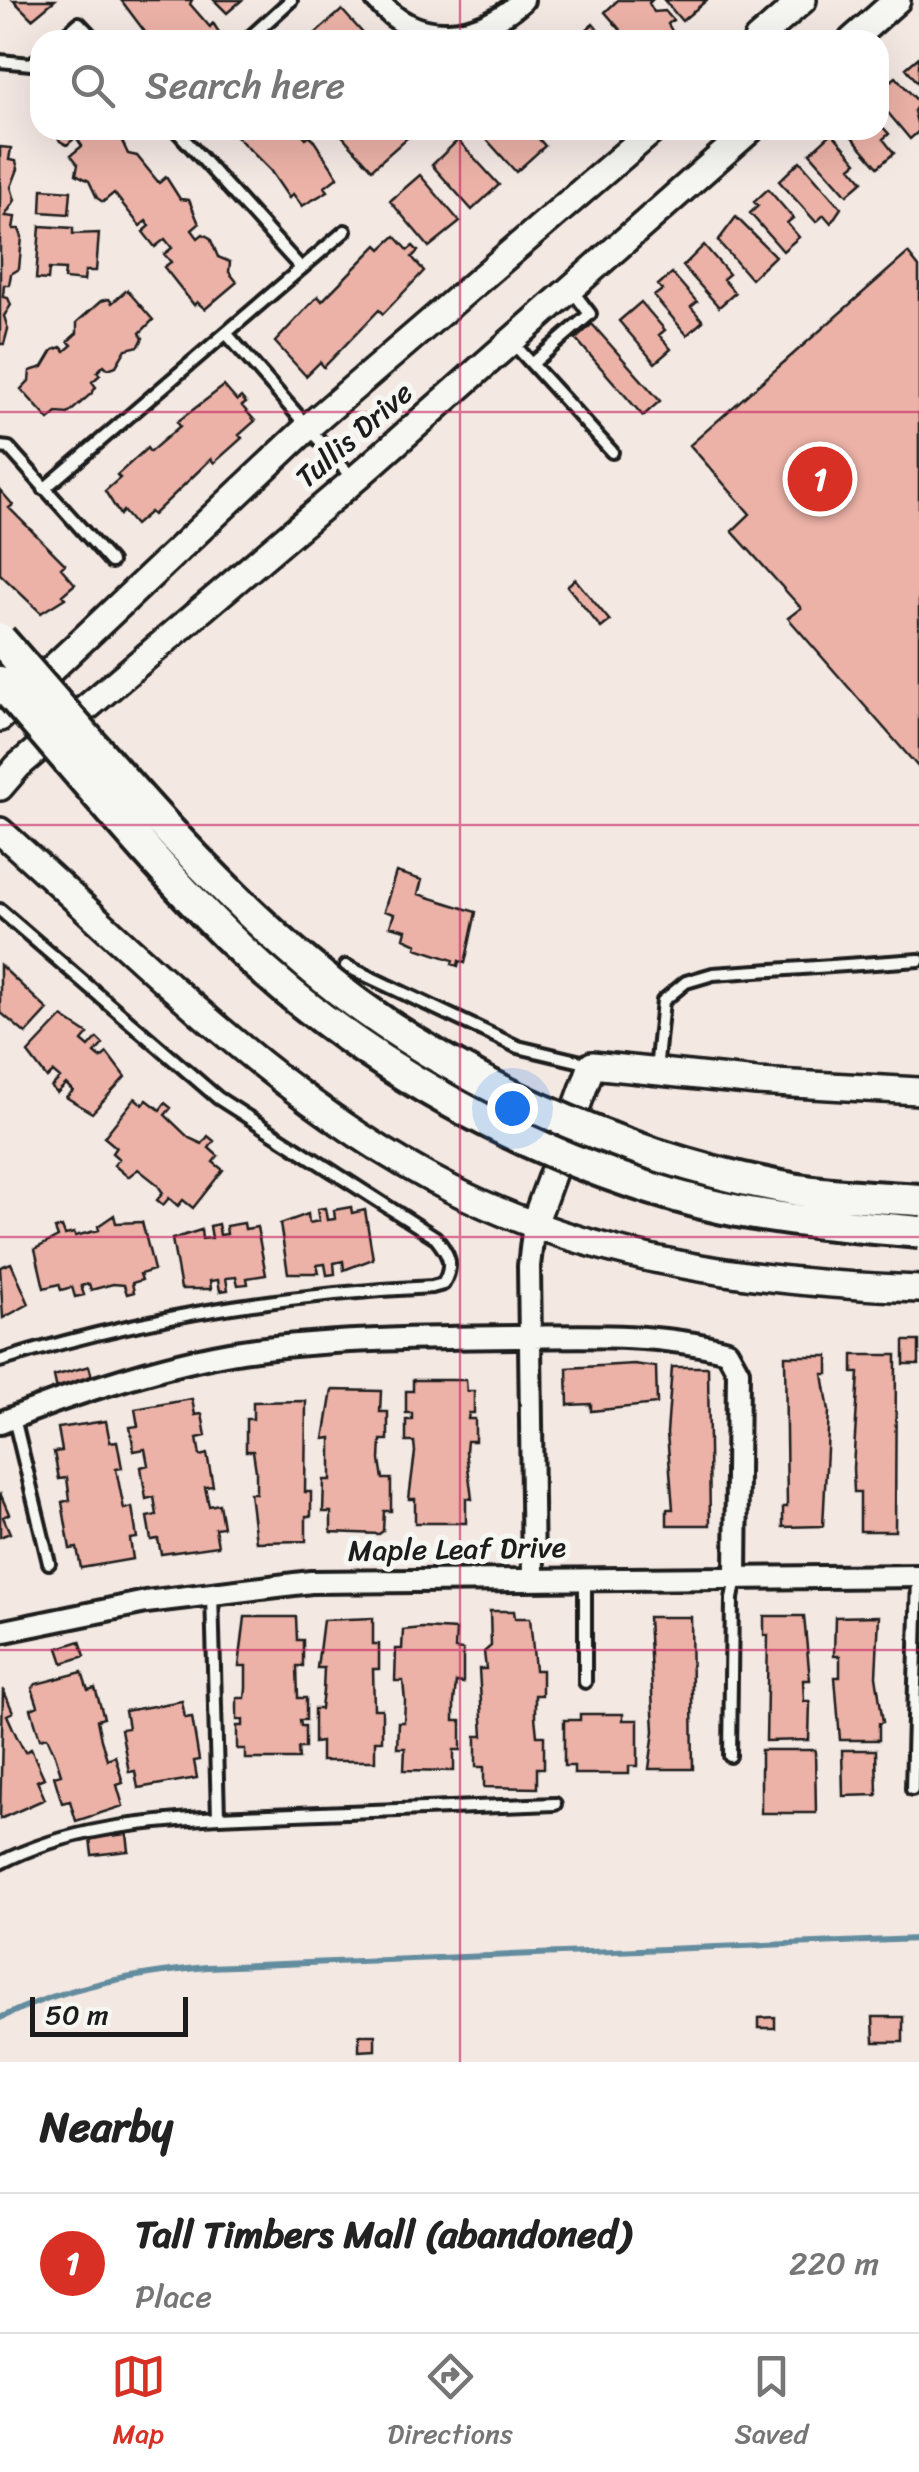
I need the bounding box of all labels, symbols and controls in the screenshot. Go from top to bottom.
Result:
search box [30,30,889,140]
text: Search here [145,52,345,119]
icon: search [65,58,120,113]
street label: Tullis Drive [282,368,426,502]
pin: 1 [788,442,852,516]
your location [487,1083,538,1134]
street label: Maple Leaf Drive [347,1520,567,1578]
text: 50 m [45,1990,109,2039]
scale bar [30,1992,188,2036]
text: Nearby [40,2090,173,2164]
text: Tall Timbers Mall (abandoned) [135,2201,630,2268]
text: 1 [66,2235,79,2292]
text: 220 m [789,2235,879,2292]
text: Place [135,2268,212,2325]
tab: Map [111,2349,166,2458]
tab: Directions [387,2349,513,2458]
tab: Saved [734,2349,808,2458]

